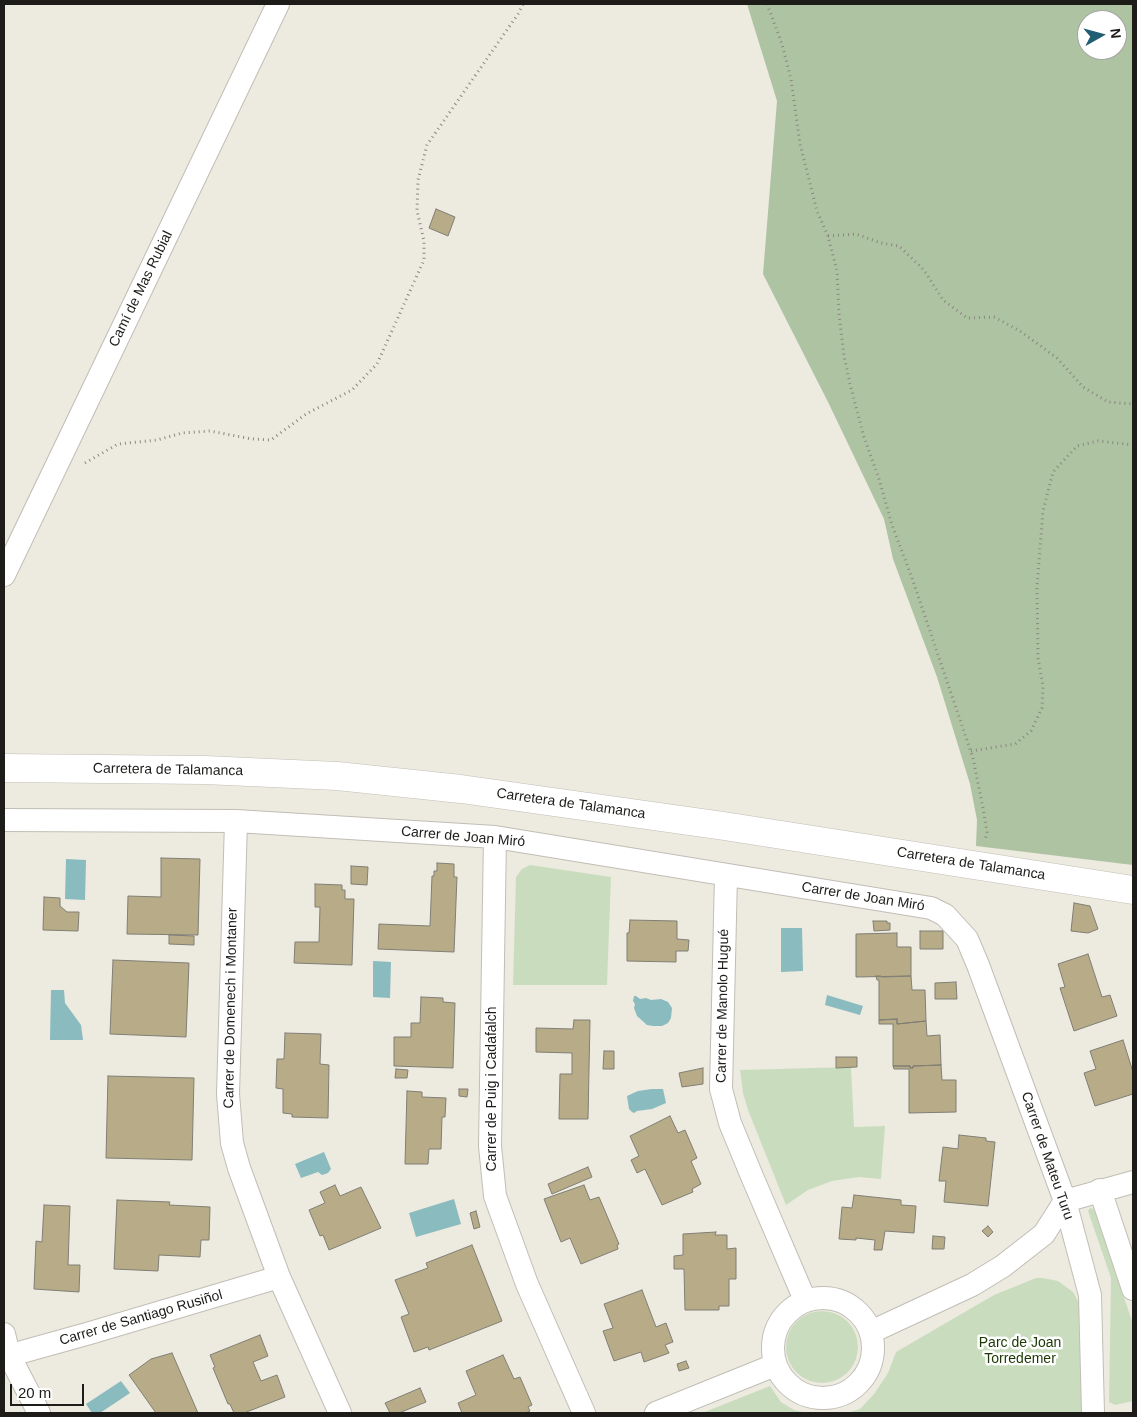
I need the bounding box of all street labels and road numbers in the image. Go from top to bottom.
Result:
street label: Camí de Mas Rubial [106,228,176,350]
street label: Carretera de Talamanca [93,760,243,780]
street label: Carretera de Talamanca [495,785,647,823]
street label: Carrer de Joan Miró [400,823,526,851]
street label: Carretera de Talamanca [896,844,1046,884]
street label: Carrer de Joan Miró [800,879,926,915]
street label: Carrer de Domenech i Montaner [221,907,241,1109]
street label: Carrer de Manolo Hugué [713,929,733,1083]
street label: Carrer de Puig i Cadafalch [484,1007,500,1171]
street label: Carrer de Mateu Turu [1017,1090,1077,1222]
street label: Carrer de Santiago Rusiñol [58,1287,224,1349]

